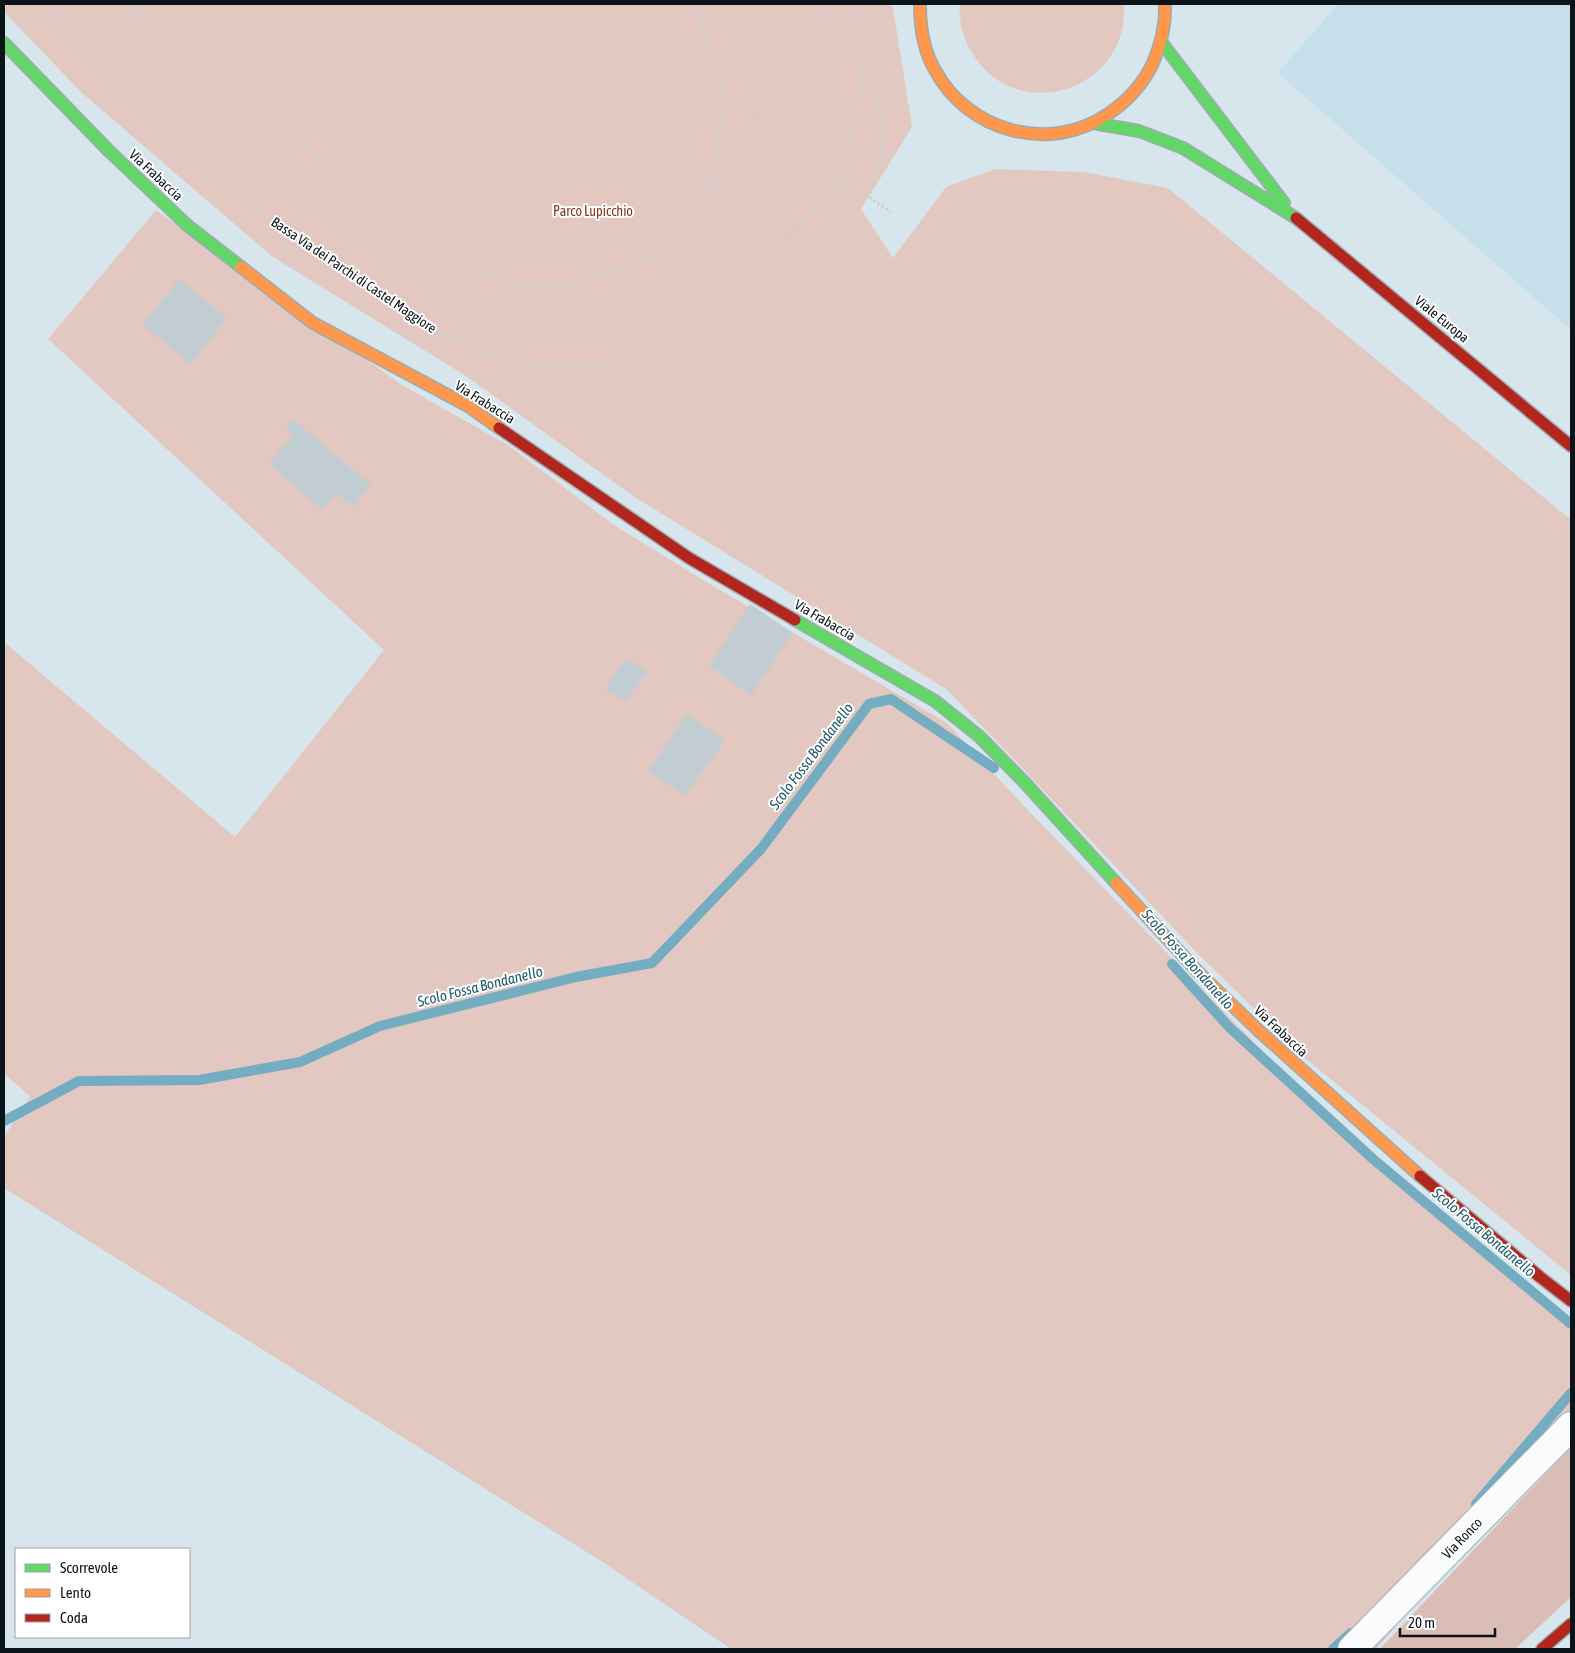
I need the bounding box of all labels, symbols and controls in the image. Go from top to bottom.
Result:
street label: Via Frabaccia [126,146,186,204]
park label: Parco Lupicchio [553,203,633,219]
street label: Bassa Via dei Parchi di Castel Maggiore [268,214,440,336]
street label: Viale Europa [1412,292,1472,346]
street label: Via Frabaccia [452,377,518,427]
street label: Via Frabaccia [792,596,858,644]
water label: Scolo Fossa Bondanello [765,700,856,813]
water label: Scolo Fossa Bondanello [1138,905,1237,1012]
water label: Scolo Fossa Bondanello [415,962,544,1010]
street label: Via Frabaccia [1251,1002,1311,1060]
water label: Scolo Fossa Bondanello [1429,1184,1539,1280]
street label: Via Ronco [1439,1514,1485,1562]
legend [15,1548,190,1638]
text: Scorrevole [60,1559,118,1576]
text: Lento [60,1584,91,1601]
scale bar [1400,1606,1495,1638]
text: Coda [60,1609,88,1626]
text: 20 m [1408,1614,1435,1631]

